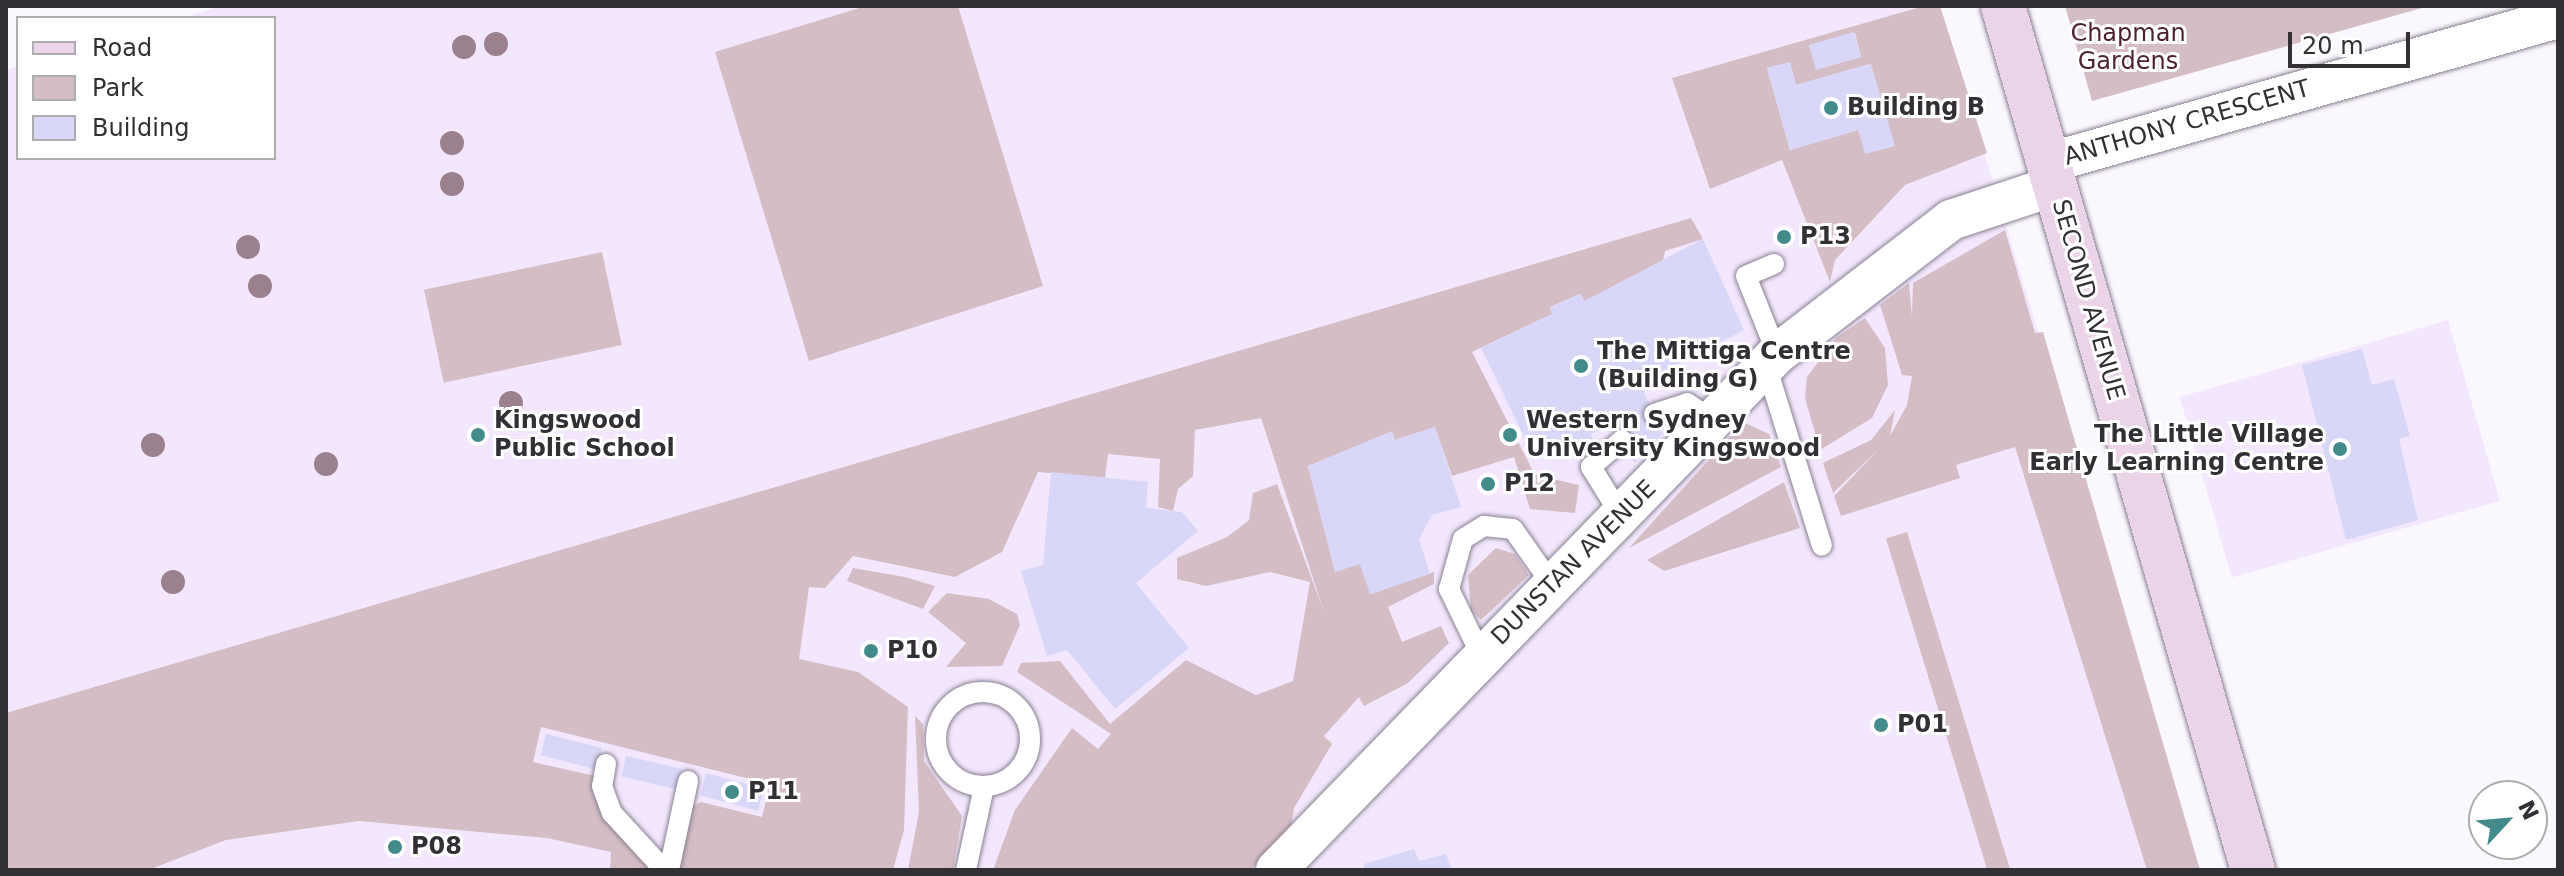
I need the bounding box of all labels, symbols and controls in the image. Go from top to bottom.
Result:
legend [16,16,276,160]
scale bar [2292,16,2414,66]
park label: Chapman Gardens [2070,20,2186,76]
text: 20 m [2302,32,2364,60]
text: Road [92,34,152,62]
text: Park [92,74,144,102]
street label: ANTHONY CRESCENT [2061,74,2313,172]
place label: Building B [1847,94,1985,122]
marker: Building B [1822,99,1840,117]
text: Building [92,114,189,142]
street label: SECOND AVENUE [2046,196,2130,404]
place label: P13 [1800,223,1851,251]
marker: P13 [1775,228,1793,246]
place label: The Mittiga Centre (Building G) [1597,338,1851,394]
marker: The Mittiga Centre (Building G) [1572,357,1590,375]
place label: Kingswood Public School [494,407,675,463]
place label: Western Sydney University Kingswood [1526,407,1820,463]
place label: The Little Village Early Learning Centre [2029,421,2324,477]
marker: Kingswood Public School [469,426,487,444]
marker: Western Sydney University Kingswood [1501,426,1519,444]
marker: The Little Village Early Learning Centre [2331,440,2349,458]
place label: P12 [1504,470,1555,498]
marker: P12 [1479,475,1497,493]
street label: DUNSTAN AVENUE [1486,475,1662,651]
place label: P10 [887,637,938,665]
marker: P10 [862,642,880,660]
place label: P01 [1897,711,1948,739]
marker: P01 [1872,716,1890,734]
place label: P11 [748,778,799,806]
north arrow [2468,780,2548,860]
marker: P11 [723,783,741,801]
text: N [2513,796,2543,824]
place label: P08 [411,833,462,861]
marker: P08 [386,838,404,856]

